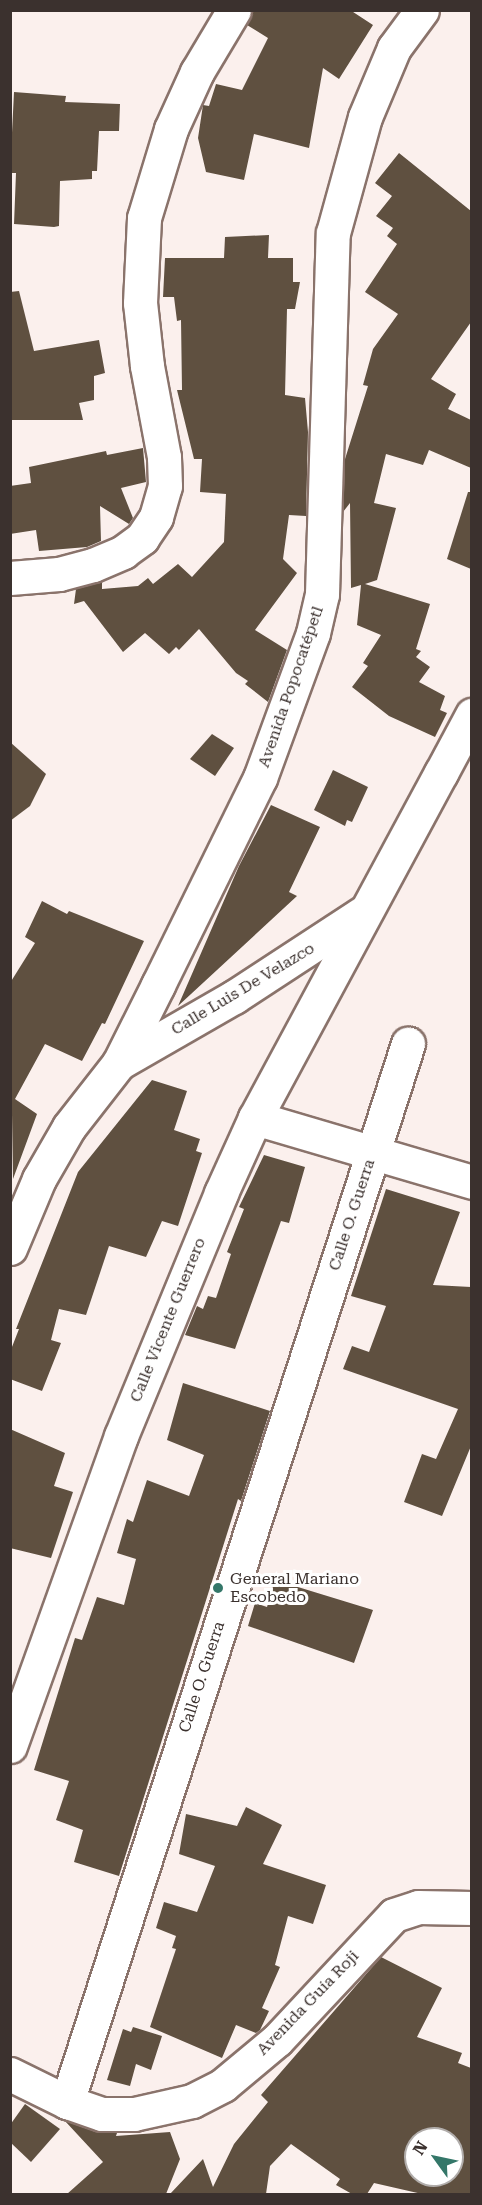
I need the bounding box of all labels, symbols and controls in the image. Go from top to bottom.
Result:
street label: Avenida Popocatépetl [254,604,328,770]
street label: Calle Luis De Velazco [168,939,318,1039]
street label: Calle O. Guerra [325,1157,379,1273]
street label: Calle Vicente Guerrero [126,1235,210,1405]
place label: General Mariano Escobedo [230,1569,359,1607]
marker: General Mariano Escobedo [211,1581,225,1595]
street label: Calle O. Guerra [175,1619,229,1735]
street label: Avenida Guía Roji [253,1947,363,2059]
north arrow [404,2127,464,2187]
text: N [409,2138,431,2158]

